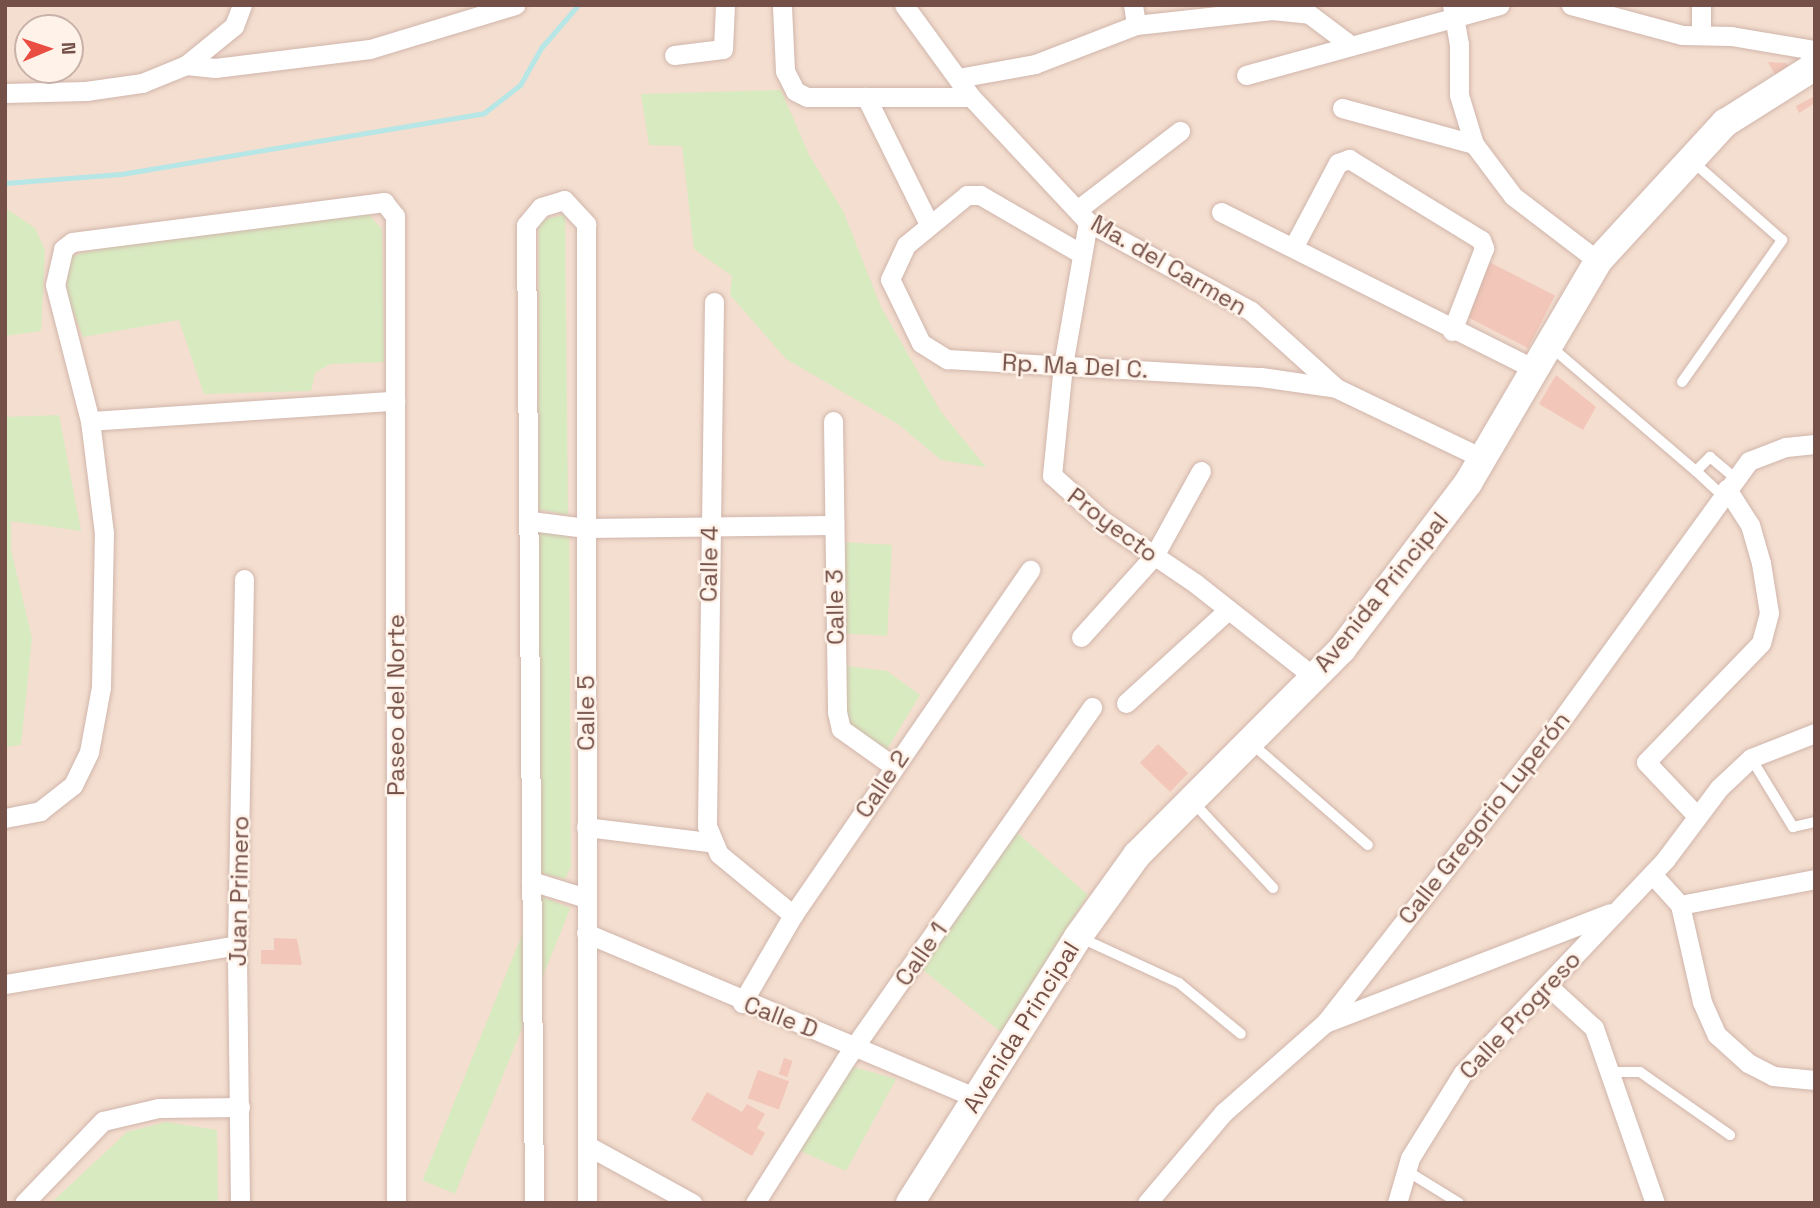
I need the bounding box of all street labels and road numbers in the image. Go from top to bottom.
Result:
street label: Ma. del Carmen [1085,208,1253,322]
street label: Rp. Ma Del C. [1001,348,1149,384]
street label: Proyecto [1062,482,1164,568]
street label: Avenida Principal [1308,506,1454,678]
street label: Calle 4 [694,526,724,602]
street label: Calle 3 [820,569,850,645]
street label: Paseo del Norte [382,614,410,796]
street label: Calle 5 [572,675,600,751]
street label: Calle Gregorio Luperón [1392,706,1576,930]
street label: Calle 2 [849,745,915,823]
street label: Juan Primero [223,815,255,967]
street label: Calle 1 [889,917,953,991]
street label: Avenida Principal [957,936,1085,1118]
street label: Calle Progreso [1453,945,1587,1085]
street label: Calle D [740,990,822,1044]

